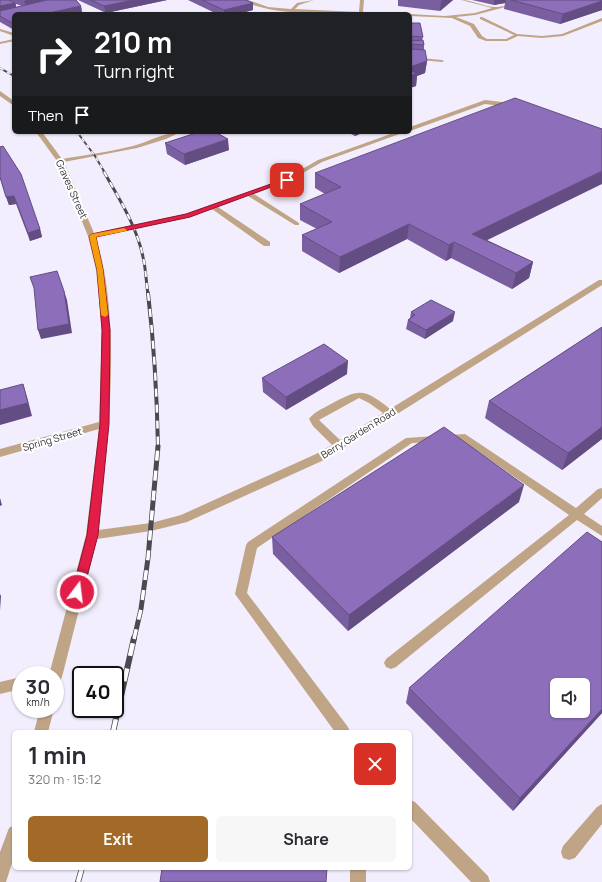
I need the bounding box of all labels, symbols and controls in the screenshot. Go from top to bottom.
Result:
text: 210 m [94,23,172,61]
icon: right [28,28,80,80]
text: Turn right [94,59,175,83]
icon: arrive [71,104,93,126]
text: Then [28,105,63,126]
street label: Graves Street [53,157,91,221]
pin [270,163,304,197]
icon: arrive [276,169,298,191]
street label: Berry Garden Road [318,404,398,462]
street label: Spring Street [21,424,83,454]
position arrow [56,571,98,613]
speed limit sign: 40 [72,666,124,718]
text: 30 [26,673,50,700]
map controls [550,678,590,718]
button: sound [550,678,590,718]
text: km/h [26,695,50,709]
text: 1 min [28,738,87,771]
button: close [354,743,396,785]
text: 320 m · 15:12 [28,770,101,788]
button: Exit [28,816,208,862]
button: Share [216,816,396,862]

